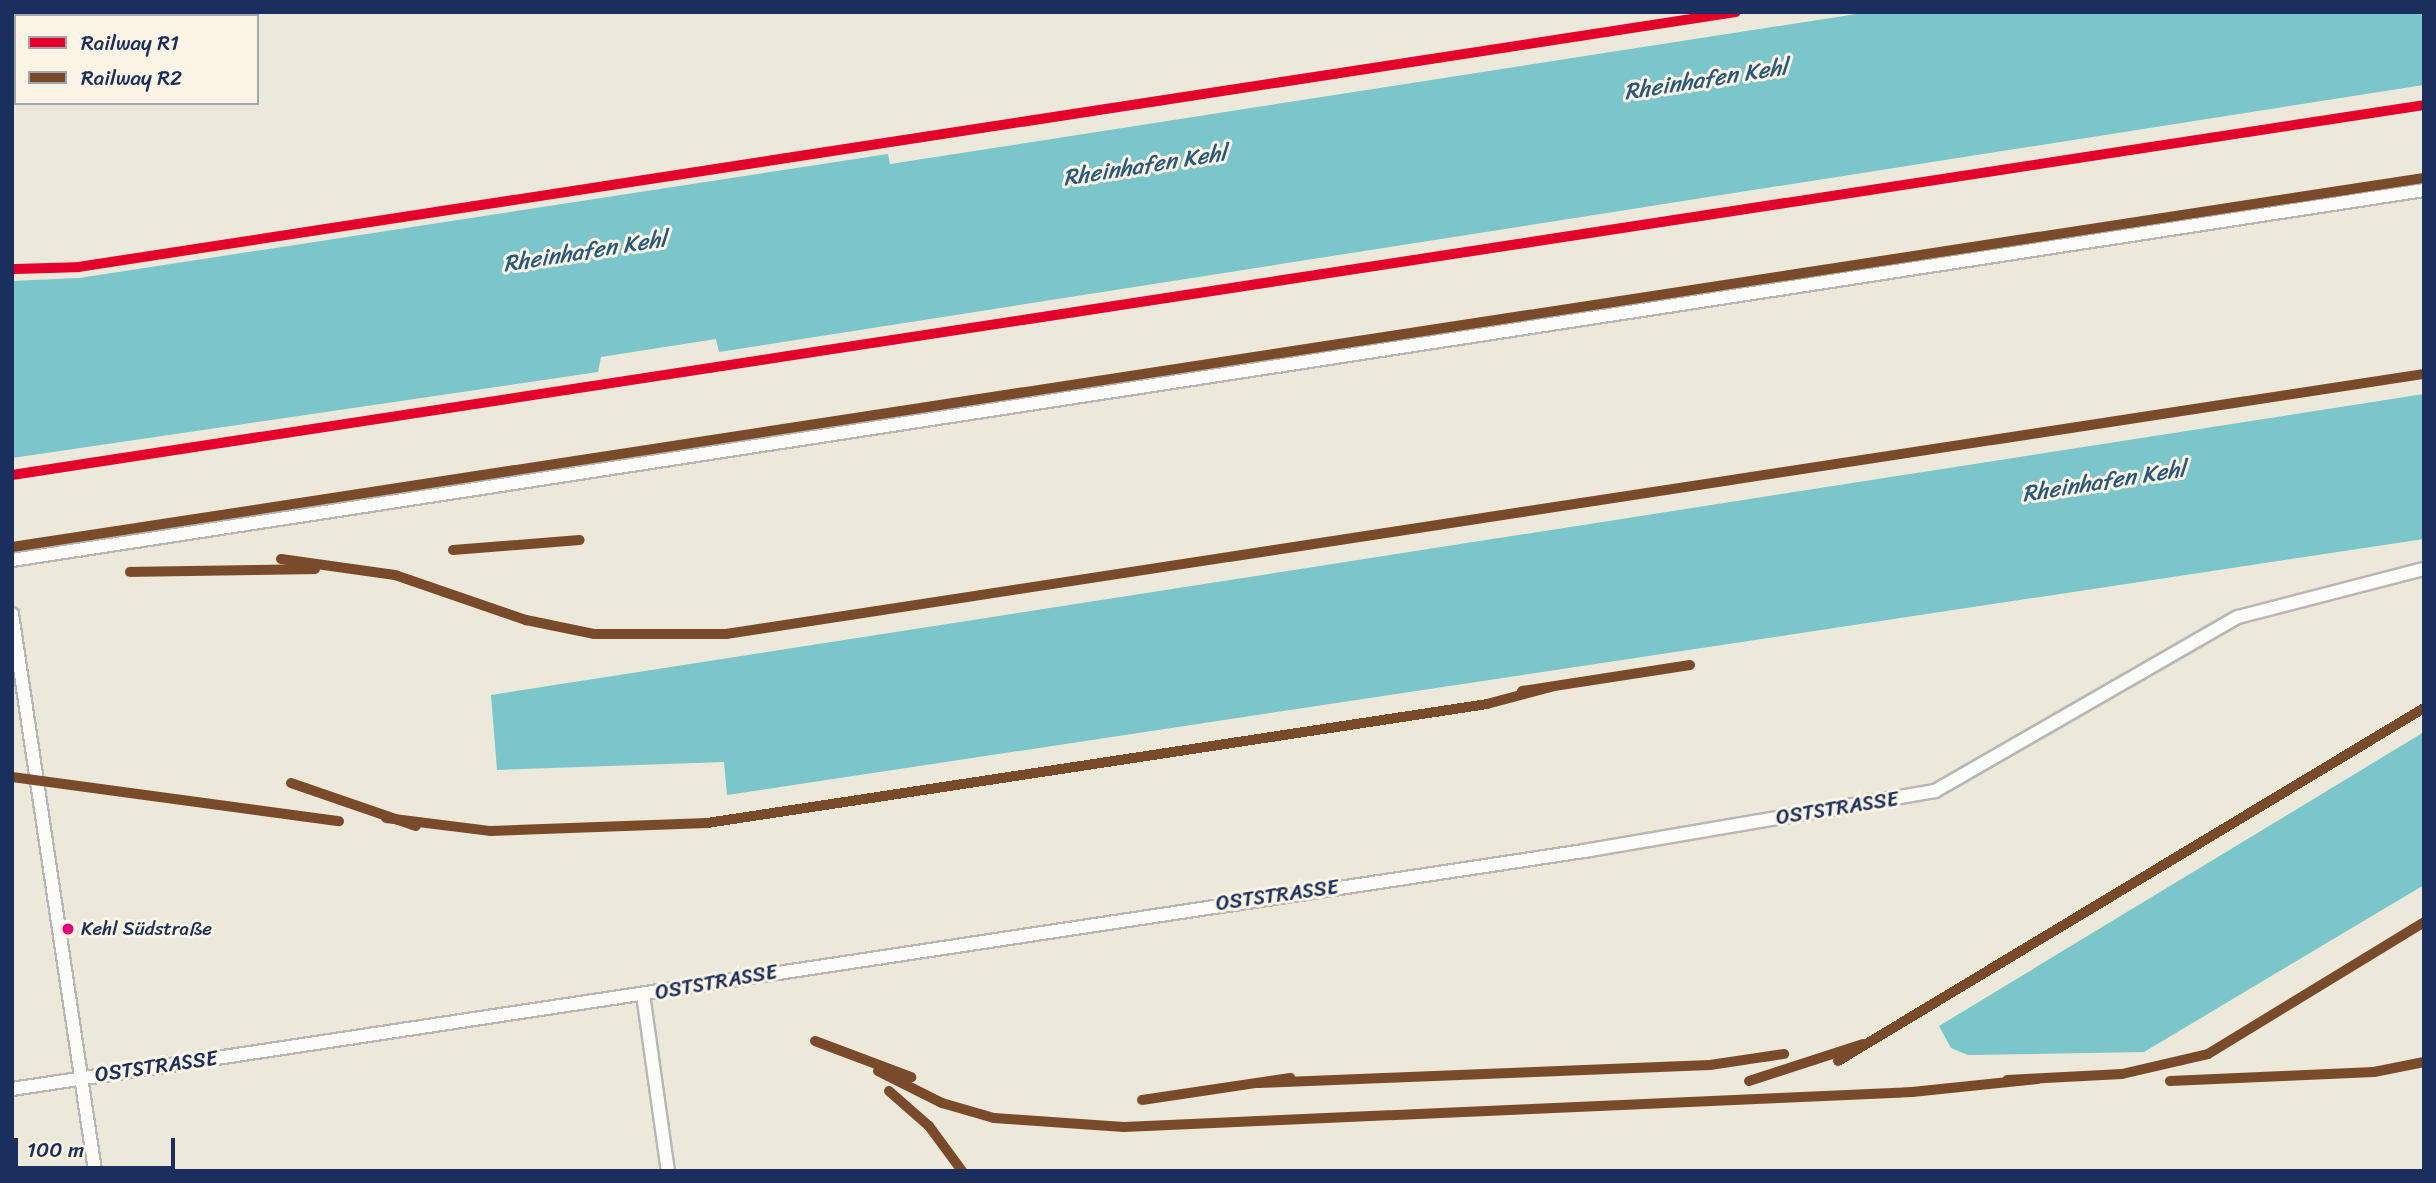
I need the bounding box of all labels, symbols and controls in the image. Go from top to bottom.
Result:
legend [14,14,259,105]
text: Railway R1 [81,24,179,62]
water label: Rheinhafen Kehl [1622,53,1790,107]
text: Railway R2 [81,59,182,97]
water label: Rheinhafen Kehl [1061,139,1229,193]
water label: Rheinhafen Kehl [501,225,669,279]
water label: Rheinhafen Kehl [2020,455,2188,509]
street label: OSTSTRASSE [1774,786,1900,830]
street label: OSTSTRASSE [1214,874,1340,916]
place label: Kehl Südstraße [81,918,211,940]
marker: Kehl Südstraße [61,922,75,936]
street label: OSTSTRASSE [653,959,779,1005]
street label: OSTSTRASSE [93,1045,219,1087]
scale bar [18,1124,178,1168]
text: 100 m [27,1131,84,1169]

